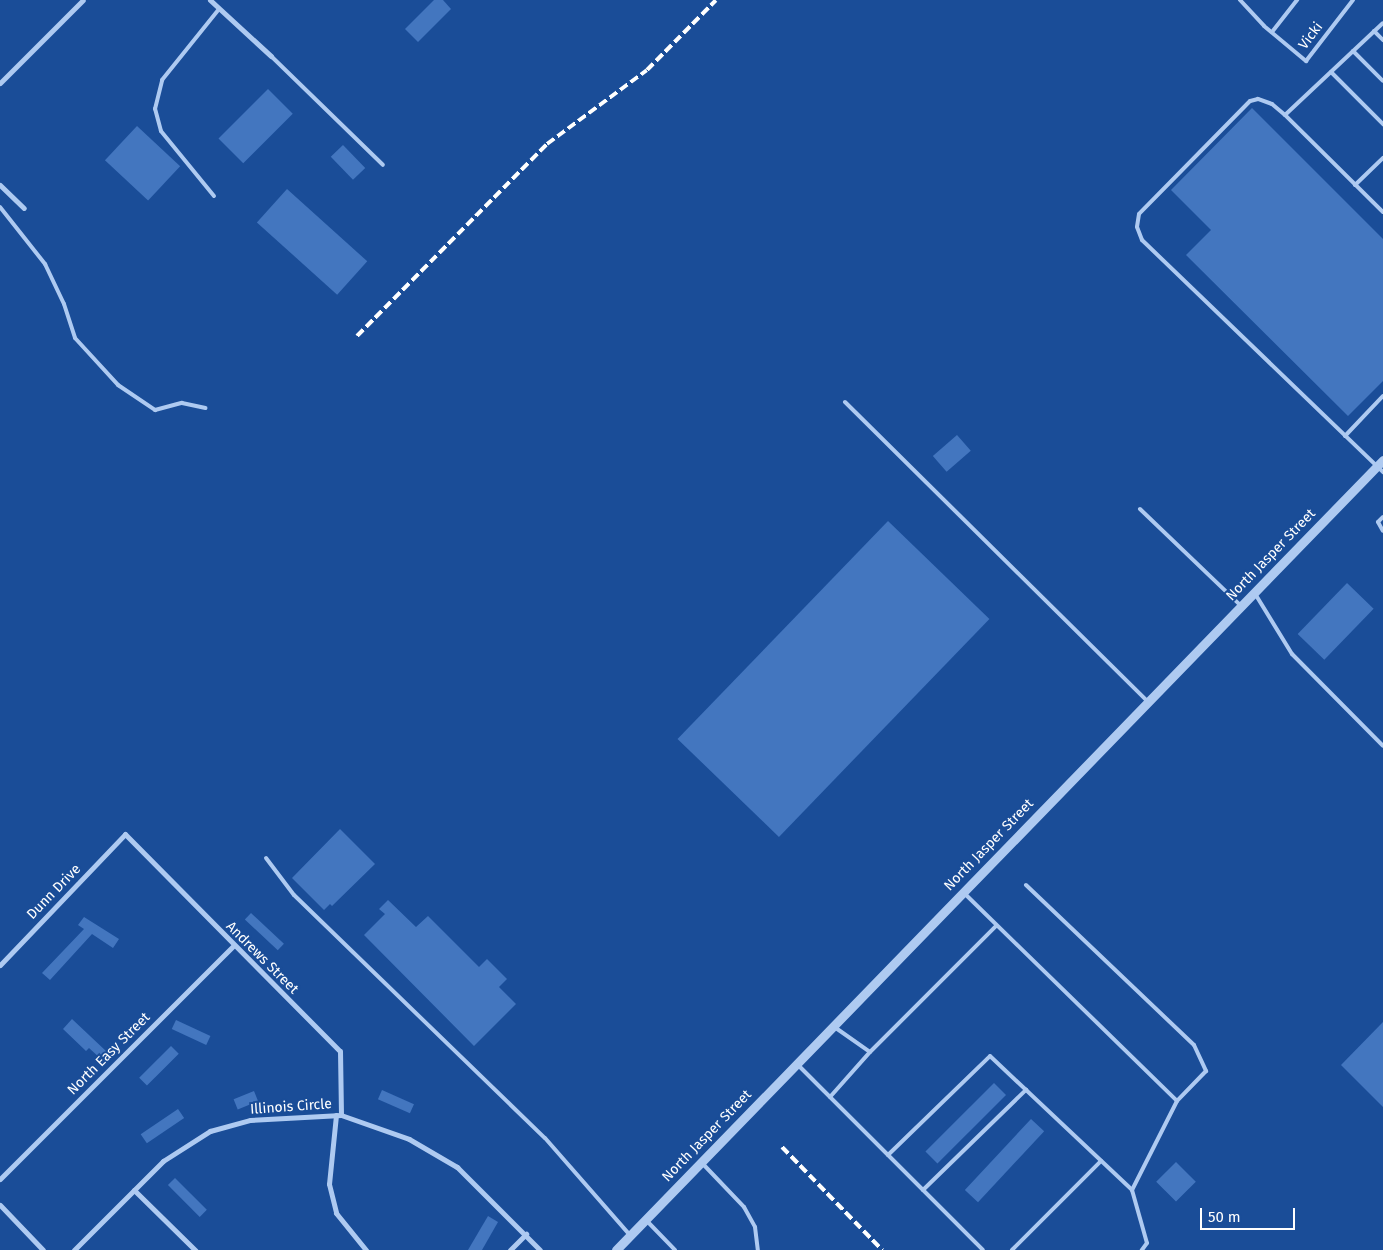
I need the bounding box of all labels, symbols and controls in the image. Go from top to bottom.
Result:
street label: Vicki [1295,19,1327,53]
street label: North Jasper Street [1223,505,1319,605]
street label: North Jasper Street [941,795,1037,895]
street label: Dunn Drive [24,861,84,923]
street label: Andrews Street [222,918,302,998]
street label: North Easy Street [64,1009,154,1099]
street label: North Jasper Street [659,1086,755,1186]
street label: Illinois Circle [250,1096,332,1118]
scale bar [1203,1198,1298,1230]
text: 50 m [1208,1208,1241,1226]

